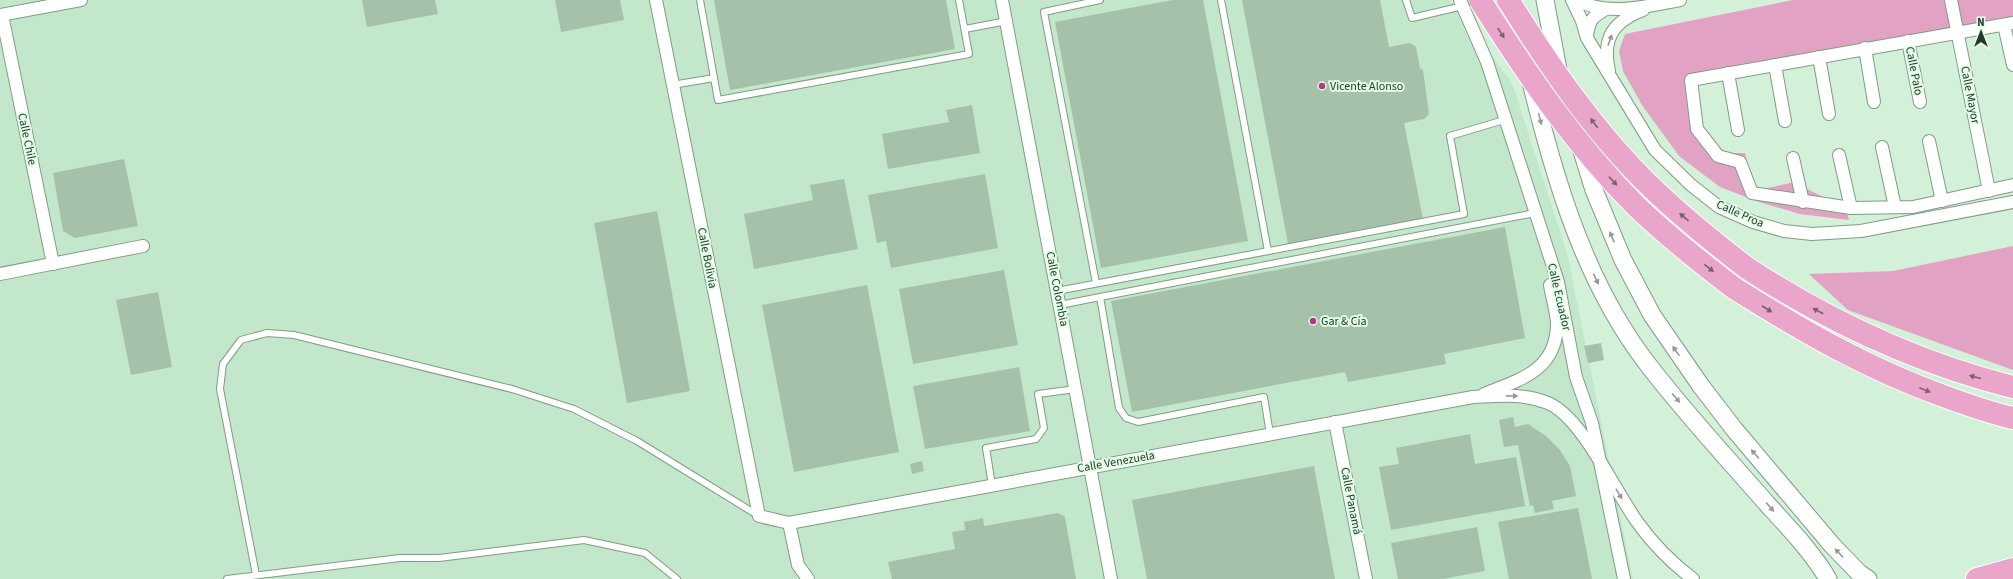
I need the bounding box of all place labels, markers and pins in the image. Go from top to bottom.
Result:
place label: Vicente Alonso [1330,78,1403,95]
marker: Vicente Alonso [1317,81,1327,91]
place label: Gar & Cía [1321,313,1367,330]
marker: Gar & Cía [1308,316,1318,326]

